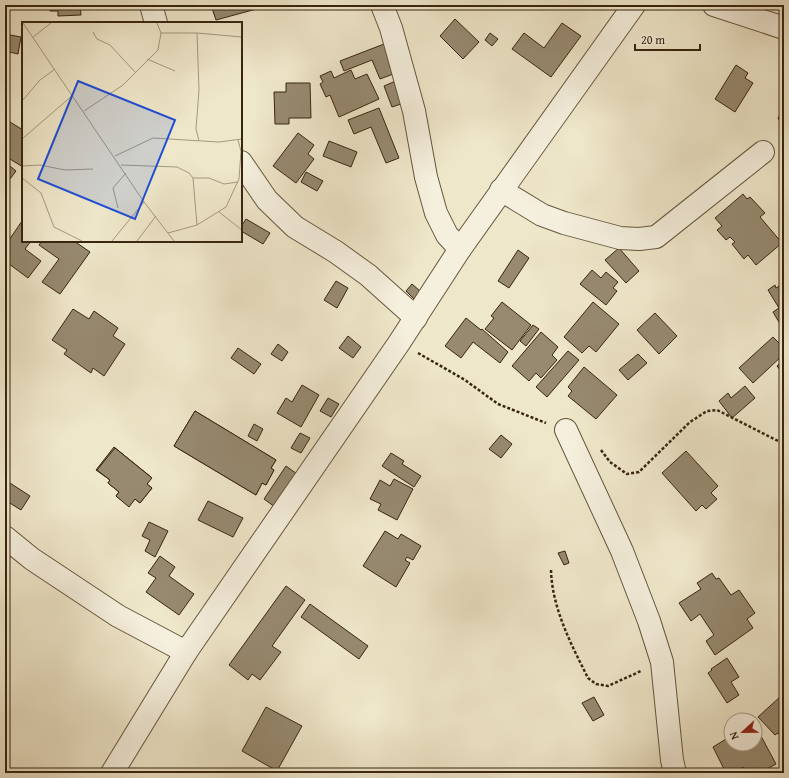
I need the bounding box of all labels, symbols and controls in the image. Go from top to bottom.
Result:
inset map [22,22,242,242]
scale bar [635,26,700,52]
text: 20 m [641,31,665,48]
north arrow [723,712,763,752]
text: N [725,729,743,742]

